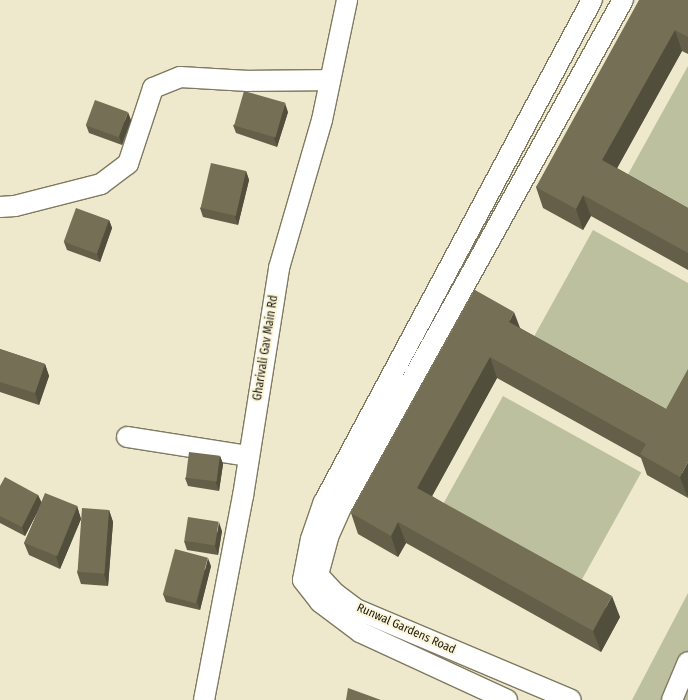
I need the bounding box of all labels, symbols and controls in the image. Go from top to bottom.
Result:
street label: Gharivali Gav Main Rd [251,294,281,402]
street label: Runwal Gardens Road [354,601,458,657]

